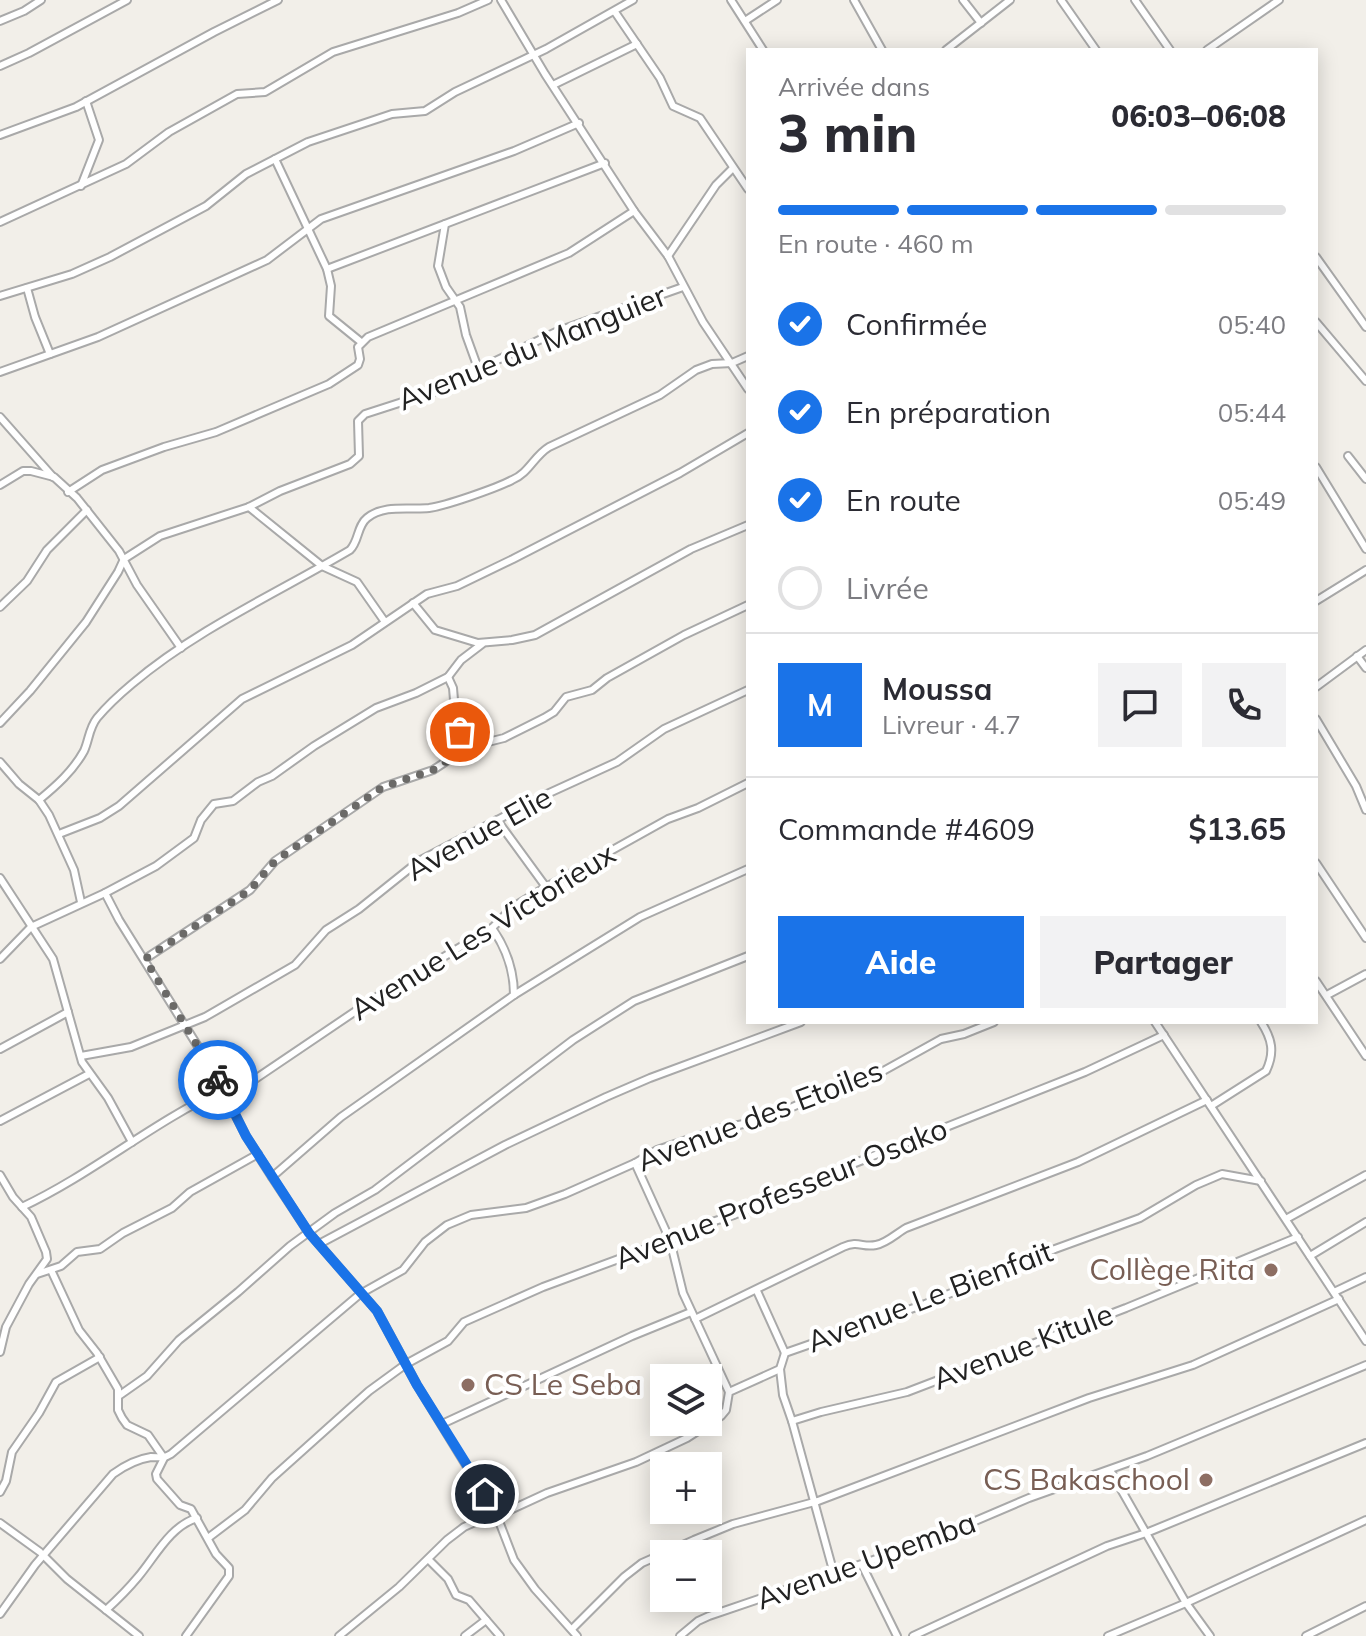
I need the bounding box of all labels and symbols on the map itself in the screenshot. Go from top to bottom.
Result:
street label: Avenue du Manguier [392,276,672,418]
pin [426,698,494,766]
street label: Avenue Elie [399,778,558,889]
street label: Avenue Les Victorieux [343,834,622,1028]
courier [178,1040,258,1120]
street label: Avenue des Etoiles [632,1051,888,1179]
street label: Avenue Professeur Osako [609,1109,953,1277]
street label: Avenue Le Bienfait [802,1232,1058,1360]
place label: Collège Rita [1089,1250,1255,1288]
marker: Collège Rita [1262,1261,1280,1279]
street label: Avenue Kitule [927,1294,1118,1398]
place label: CS Le Seba [484,1365,642,1403]
marker: CS Le Seba [459,1376,477,1394]
pin [451,1460,519,1528]
place label: CS Bakaschool [983,1460,1190,1498]
marker: CS Bakaschool [1197,1471,1215,1489]
street label: Avenue Upemba [751,1503,981,1617]

